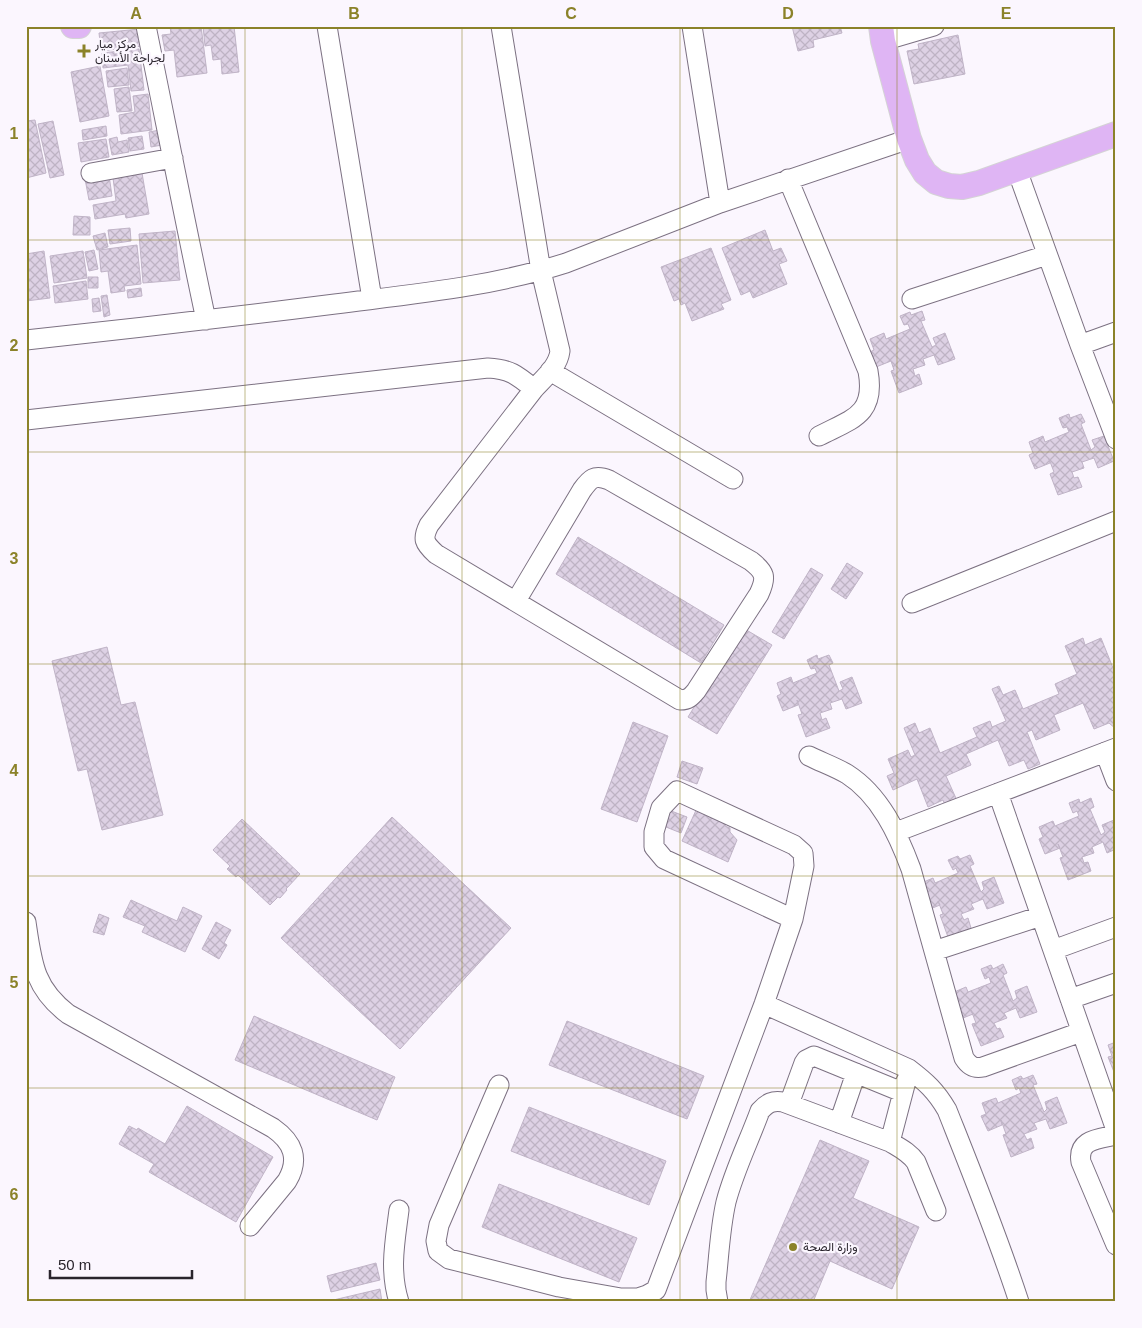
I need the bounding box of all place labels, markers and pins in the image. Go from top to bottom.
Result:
place label: مركز ميار لجراحة الأسنان [94,37,165,66]
marker: مركز ميار لجراحة الأسنان [77,44,91,58]
place label: وزارة الصحة [803,1240,857,1255]
marker: وزارة الصحة [787,1241,799,1253]

